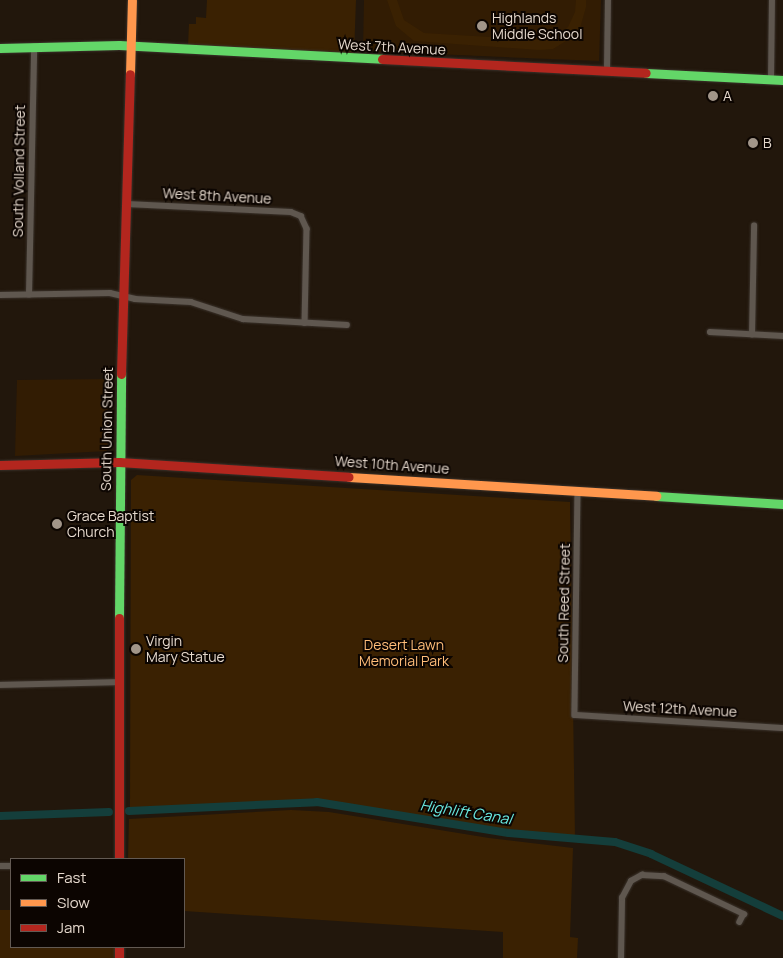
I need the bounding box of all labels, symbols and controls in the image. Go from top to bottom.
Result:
place label: Highlands Middle School [492,10,582,42]
marker: Highlands Middle School [476,20,488,32]
street label: West 7th Avenue [338,36,446,58]
place label: A [723,88,732,104]
marker: A [707,90,719,102]
street label: South Volland Street [9,105,29,237]
place label: B [763,135,772,151]
marker: B [747,137,759,149]
street label: West 8th Avenue [162,185,272,207]
street label: South Union Street [98,367,116,491]
street label: West 10th Avenue [334,453,450,477]
place label: Grace Baptist Church [67,508,154,540]
marker: Grace Baptist Church [51,518,63,530]
street label: South Reed Street [555,543,573,663]
place label: Virgin Mary Statue [146,633,225,666]
park label: Desert Lawn Memorial Park [359,637,449,670]
marker: Virgin Mary Statue [130,643,142,655]
street label: West 12th Avenue [622,698,738,720]
water label: Highlift Canal [419,796,513,828]
legend [10,858,185,948]
text: Fast [57,867,86,888]
text: Slow [57,892,90,913]
text: Jam [57,917,85,938]

